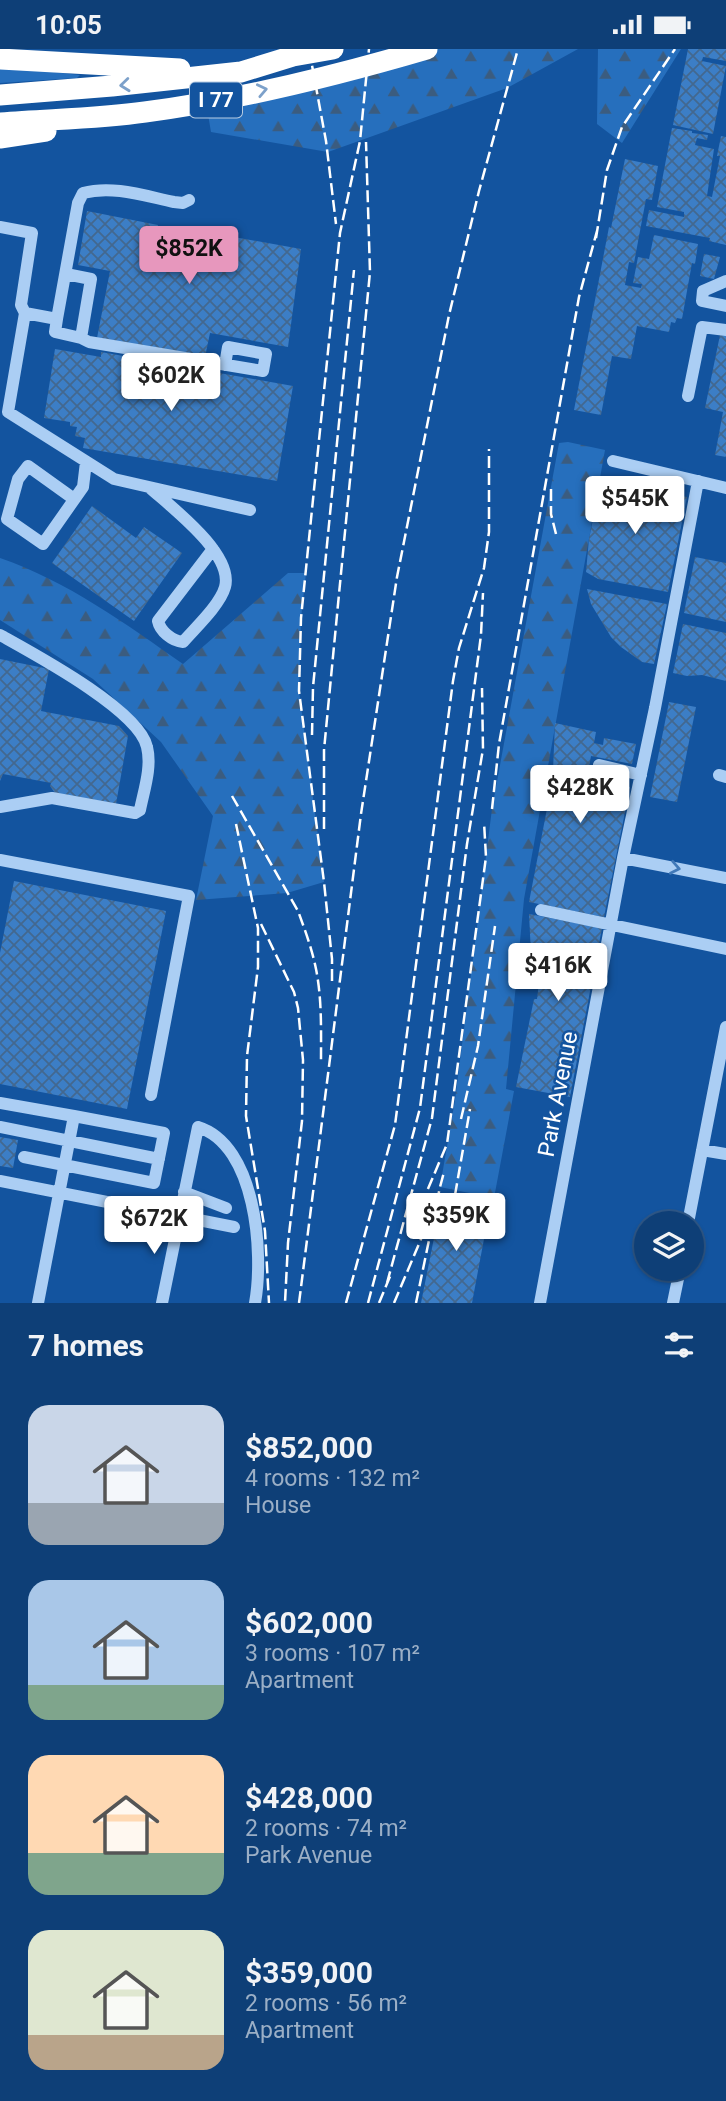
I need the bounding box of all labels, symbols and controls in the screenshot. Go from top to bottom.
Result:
text: 10:05 [35,10,102,40]
one-way arrow [119,77,130,92]
road number: I 77 [190,83,242,117]
one-way arrow [256,84,268,99]
pin: $852K [140,226,238,286]
text: $852K [155,235,223,262]
pin: $602K [122,353,220,413]
text: $602K [137,362,205,389]
pin: $545K [586,477,684,536]
text: $545K [601,485,669,512]
pin: $428K [531,765,629,825]
text: $428K [546,774,614,801]
one-way arrow [669,860,681,875]
pin: $416K [509,943,607,1003]
text: $416K [524,952,592,979]
street label: Park Avenue [533,1029,583,1159]
pin: $359K [407,1193,505,1253]
pin: $672K [105,1197,203,1256]
text: $359K [422,1202,490,1229]
text: $672K [120,1205,188,1232]
map controls [634,1211,704,1281]
button: layers [634,1211,704,1281]
icon: filters [660,1326,698,1364]
text: 7 homes [28,1328,144,1363]
text: $852,000 [245,1430,373,1465]
icon: home [84,1433,168,1517]
text: 4 rooms · 132 m² [245,1465,420,1492]
text: House [245,1492,311,1519]
text: $602,000 [245,1605,373,1640]
icon: home [84,1608,168,1692]
text: 3 rooms · 107 m² [245,1640,420,1667]
text: Apartment [245,1667,354,1694]
text: $428,000 [245,1780,373,1815]
icon: home [84,1783,168,1867]
text: 2 rooms · 74 m² [245,1815,407,1842]
text: Park Avenue [245,1842,372,1869]
text: $359,000 [245,1955,373,1990]
icon: home [84,1958,168,2042]
text: 2 rooms · 56 m² [245,1990,407,2017]
text: Apartment [245,2017,354,2044]

